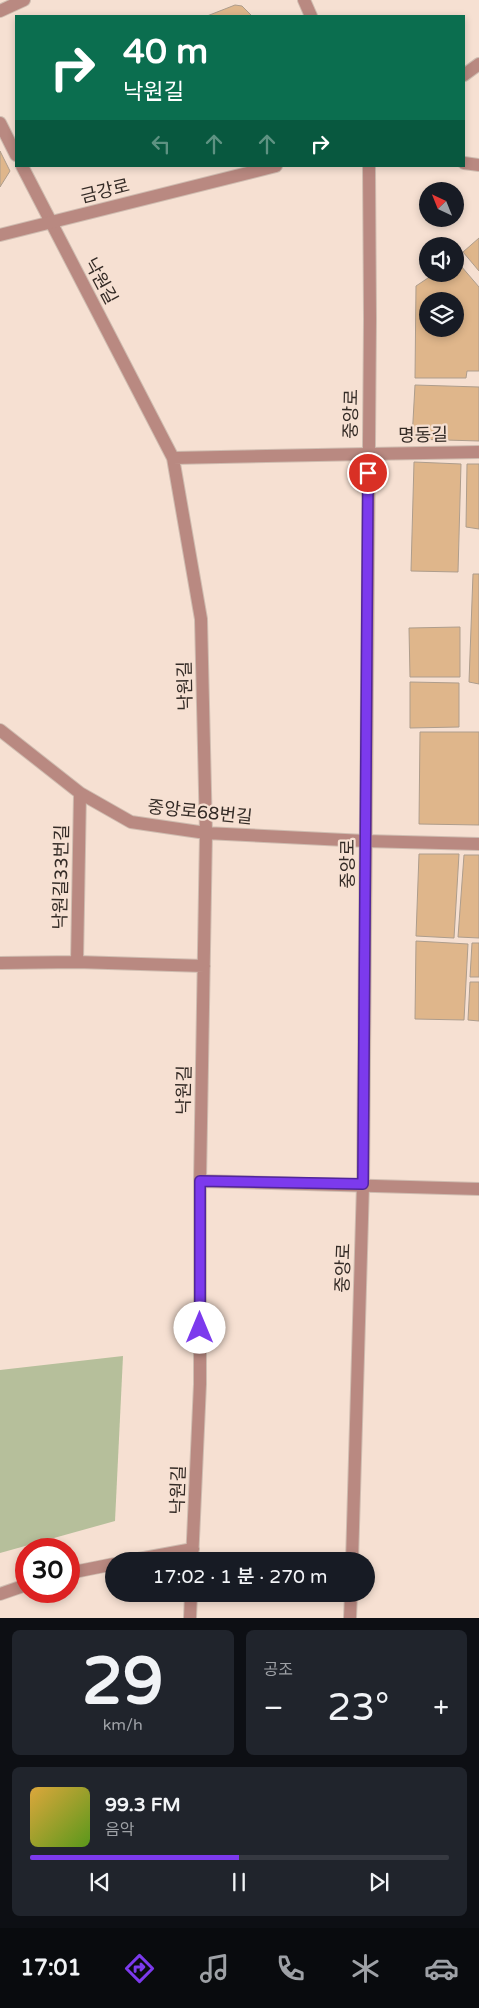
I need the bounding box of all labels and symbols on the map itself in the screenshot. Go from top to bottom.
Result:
street label: 금강로 [78,174,132,208]
north arrow [419,182,464,228]
street label: 낙원길 [80,254,122,308]
street label: 중앙로 [340,389,362,439]
street label: 명동길 [398,424,448,446]
pin [347,452,389,494]
street label: 낙원길 [174,661,196,711]
street label: 중앙로68번길 [146,796,254,828]
street label: 낙원길33번길 [49,824,73,930]
street label: 중앙로 [337,839,359,889]
street label: 낙원길 [173,1065,195,1115]
street label: 중앙로 [331,1243,355,1293]
position arrow [173,1301,225,1353]
street label: 낙원길 [166,1465,190,1515]
speed limit sign: 30 [15,1538,80,1603]

